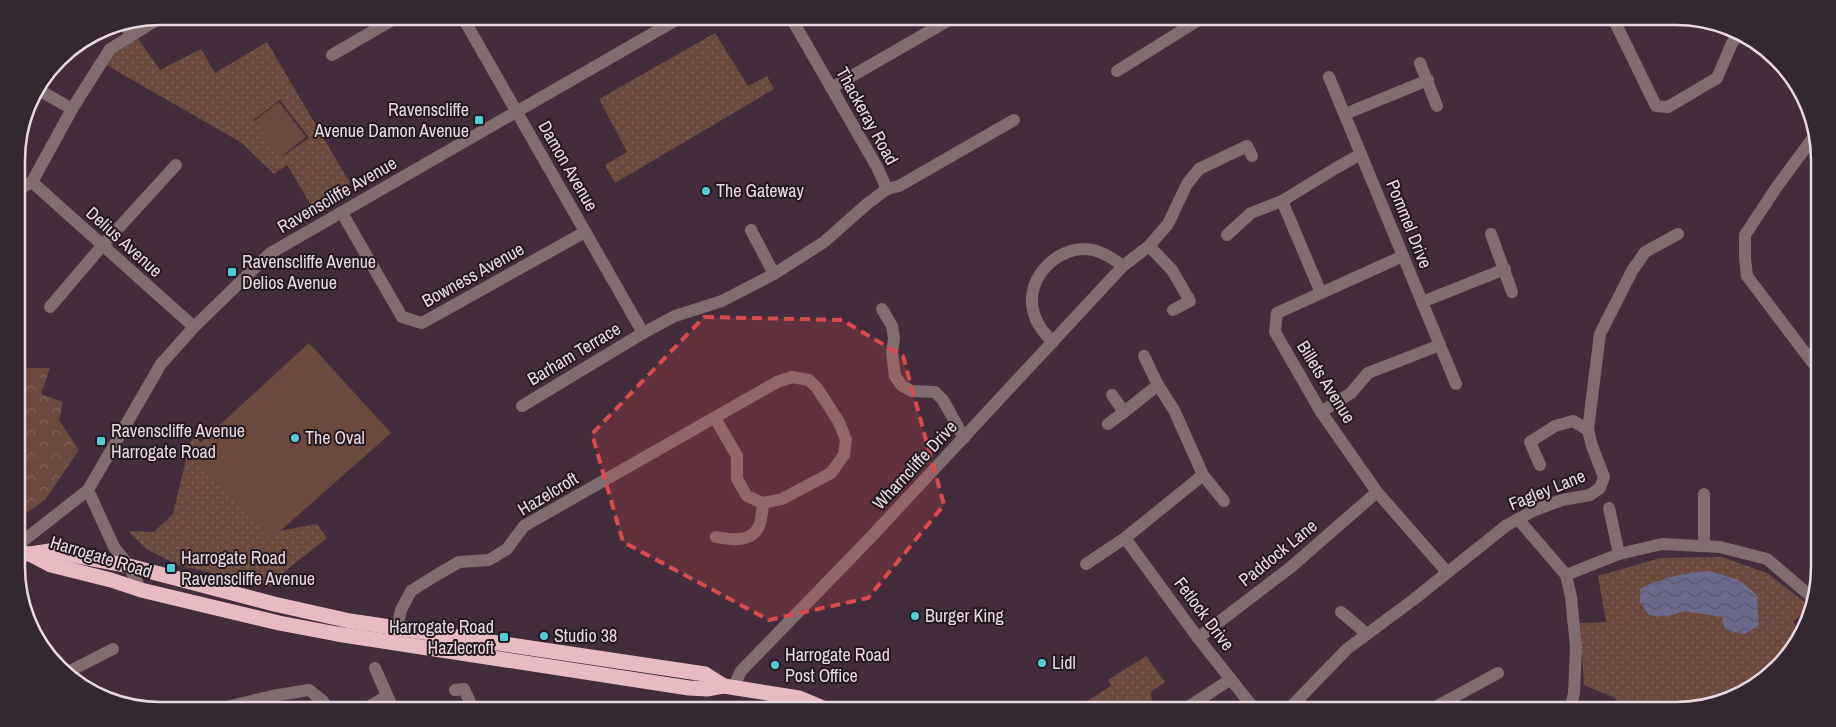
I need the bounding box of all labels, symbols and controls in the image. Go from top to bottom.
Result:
street label: Thackeray Road [830,62,905,169]
place label: Ravenscliffe Avenue Damon Avenue [313,97,469,143]
marker: Ravenscliffe Avenue Damon Avenue [473,114,485,126]
street label: Damon Avenue [532,116,604,216]
street label: Ravenscliffe Avenue [272,150,401,239]
street label: Pommel Drive [1380,176,1439,272]
place label: The Gateway [716,178,804,203]
marker: The Gateway [700,185,712,197]
street label: Delius Avenue [81,201,168,283]
street label: Bowness Avenue [417,236,528,313]
place label: Ravenscliffe Avenue Delios Avenue [242,249,376,295]
marker: Ravenscliffe Avenue Delios Avenue [226,266,238,278]
street label: Barham Terrace [522,316,625,391]
street label: Billets Avenue [1291,336,1362,428]
street label: Wharncliffe Drive [867,415,963,515]
place label: Ravenscliffe Avenue Harrogate Road [111,418,245,464]
place label: The Oval [305,425,365,450]
marker: The Oval [289,432,301,444]
marker: Ravenscliffe Avenue Harrogate Road [95,435,107,447]
street label: Fagley Lane [1505,463,1589,516]
street label: Hazelcroft [513,466,583,521]
street label: Paddock Lane [1233,513,1322,592]
street label: Harrogate Road [47,529,155,584]
place label: Harrogate Road Ravenscliffe Avenue [181,545,315,591]
marker: Harrogate Road Ravenscliffe Avenue [165,562,177,574]
street label: Fetlock Drive [1168,572,1240,656]
place label: Burger King [925,603,1005,628]
marker: Burger King [909,610,921,622]
place label: Harrogate Road Hazlecroft [389,614,494,660]
place label: Studio 38 [554,623,617,648]
marker: Studio 38 [538,630,550,642]
marker: Harrogate Road Hazlecroft [498,631,510,643]
place label: Harrogate Road Post Office [785,642,890,688]
place label: Lidl [1052,650,1076,675]
marker: Lidl [1036,657,1048,669]
marker: Harrogate Road Post Office [769,659,781,671]

